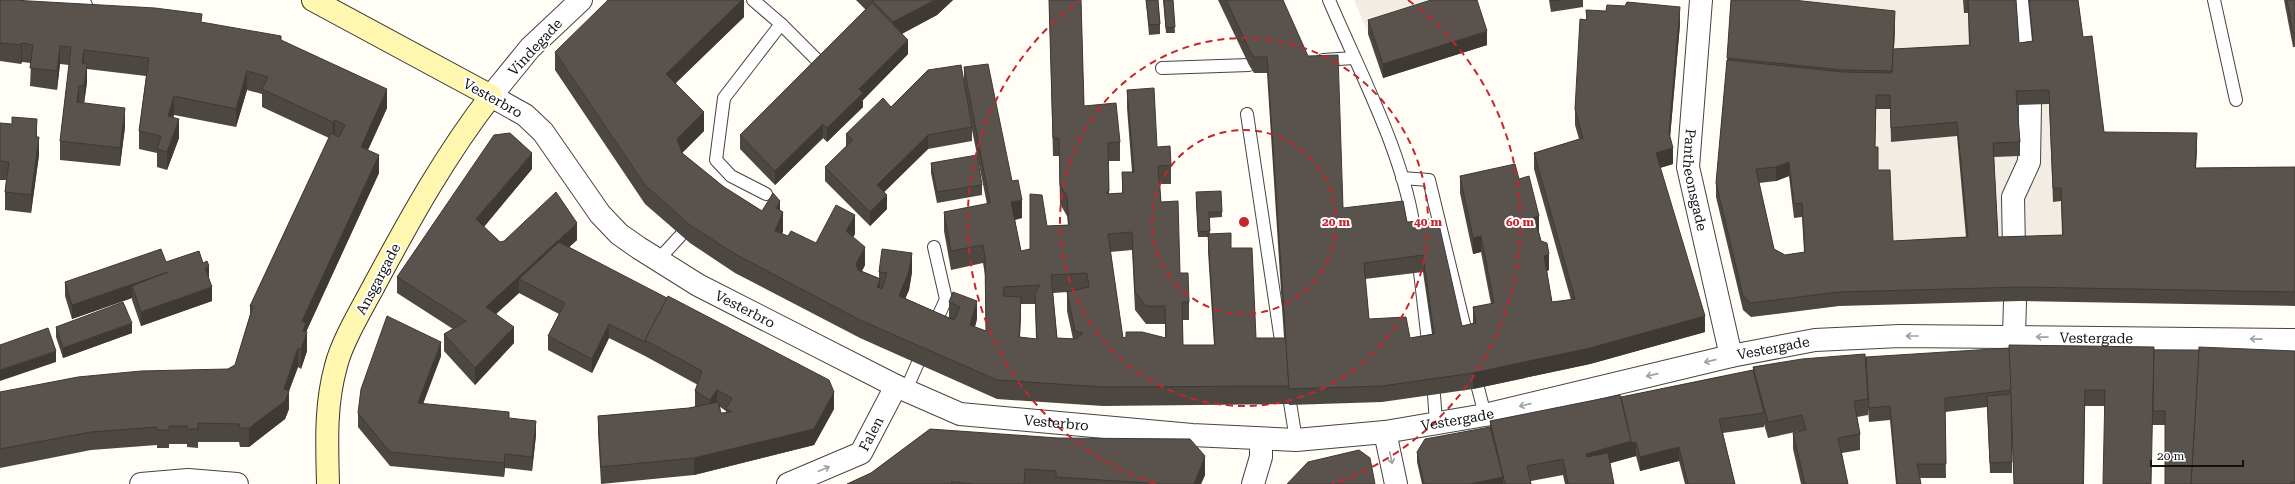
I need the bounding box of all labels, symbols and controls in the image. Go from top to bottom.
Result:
street label: Vindegade [505,15,566,79]
street label: Vesterbro [461,75,525,121]
street label: Pantheonsgade [1680,128,1710,233]
centre of rings [1237,215,1251,229]
text: 20 m [1322,215,1350,229]
text: 40 m [1414,215,1442,229]
text: 60 m [1506,215,1534,229]
street label: Ansgargade [353,240,404,317]
street label: Vesterbro [712,287,778,331]
street label: Vestergade [2059,330,2134,346]
one-way arrow [1906,332,1919,340]
street label: Vestergade [1736,333,1811,363]
one-way arrow [2036,333,2049,341]
one-way arrow [2250,335,2263,343]
one-way arrow [1704,358,1717,366]
one-way arrow [1645,372,1658,379]
one-way arrow [1519,402,1532,410]
street label: Vestergade [1420,405,1496,434]
street label: Vesterbro [1023,412,1090,434]
street label: Falen [856,414,887,454]
scale bar [2151,442,2243,468]
text: 20 m [2157,449,2184,463]
one-way arrow [1387,451,1395,464]
one-way arrow [817,464,829,472]

